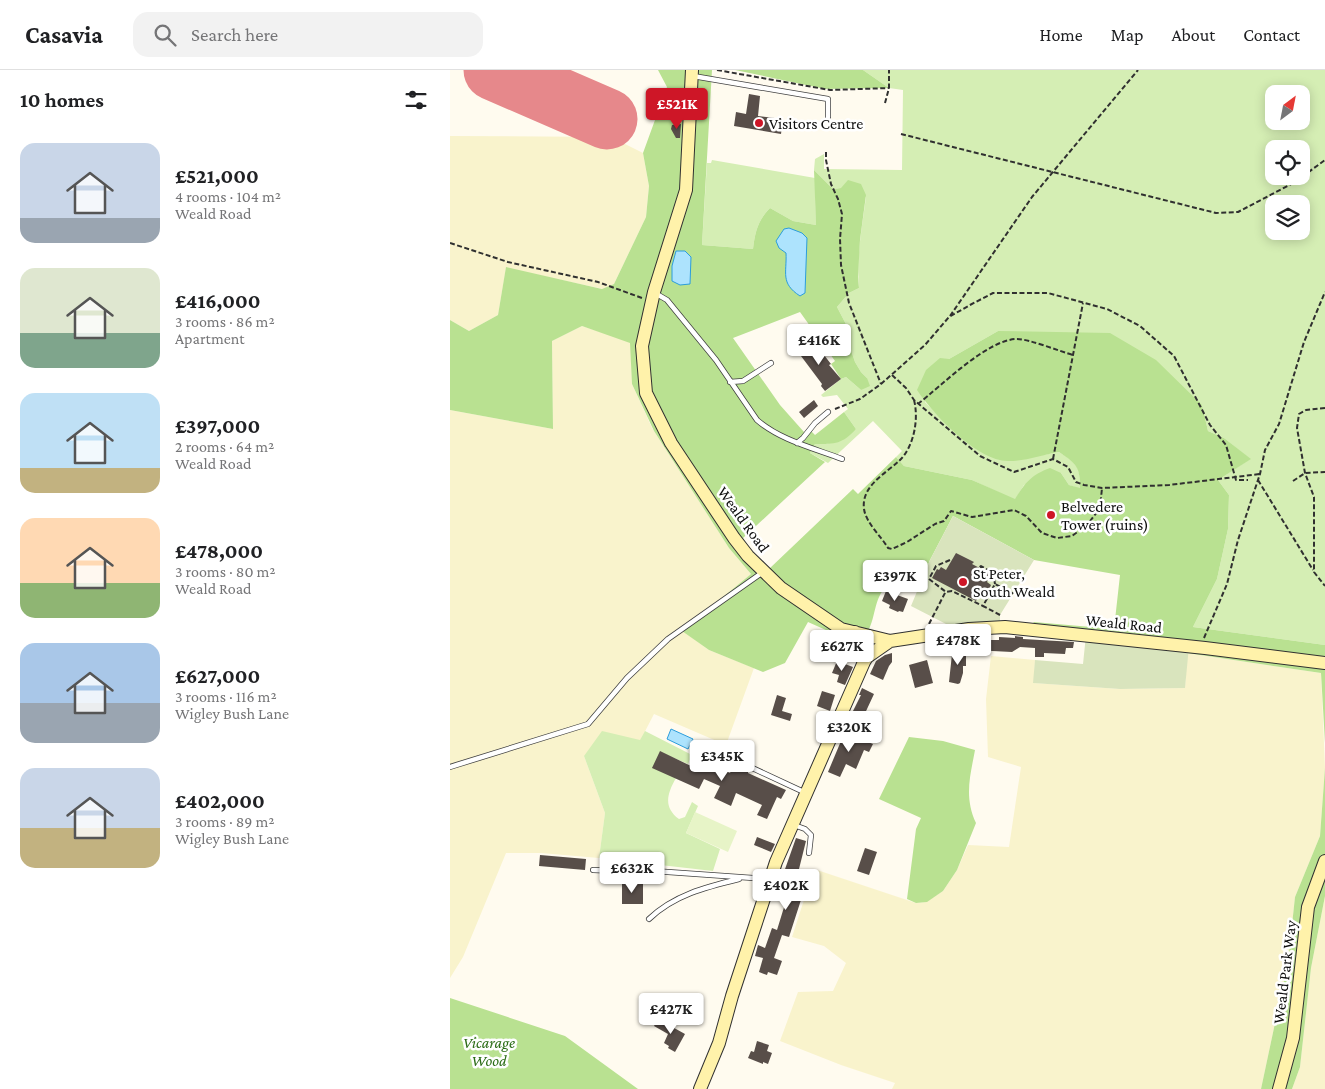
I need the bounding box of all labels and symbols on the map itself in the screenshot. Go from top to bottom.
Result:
north arrow [1265,85,1310,130]
pin: £521K [642,88,712,130]
place label: Visitors Centre [769,115,863,132]
marker: Visitors Centre [753,117,765,129]
pin: £416K [784,324,854,366]
street label: Weald Road [714,483,773,556]
place label: Belvedere Tower (ruins) [1061,498,1149,534]
marker: Belvedere Tower (ruins) [1045,509,1057,521]
pin: £397K [860,560,930,602]
place label: St Peter, South Weald [973,565,1055,600]
marker: St Peter, South Weald [957,576,969,588]
street label: Weald Road [1085,611,1163,636]
pin: £478K [923,624,993,666]
pin: £627K [807,630,877,672]
pin: £320K [814,710,884,753]
pin: £345K [687,740,757,782]
pin: £632K [597,852,667,894]
pin: £402K [751,868,821,911]
street label: Weald Park Way [1270,919,1300,1025]
pin: £427K [636,992,706,1035]
park label: Vicarage Wood [463,1034,515,1069]

